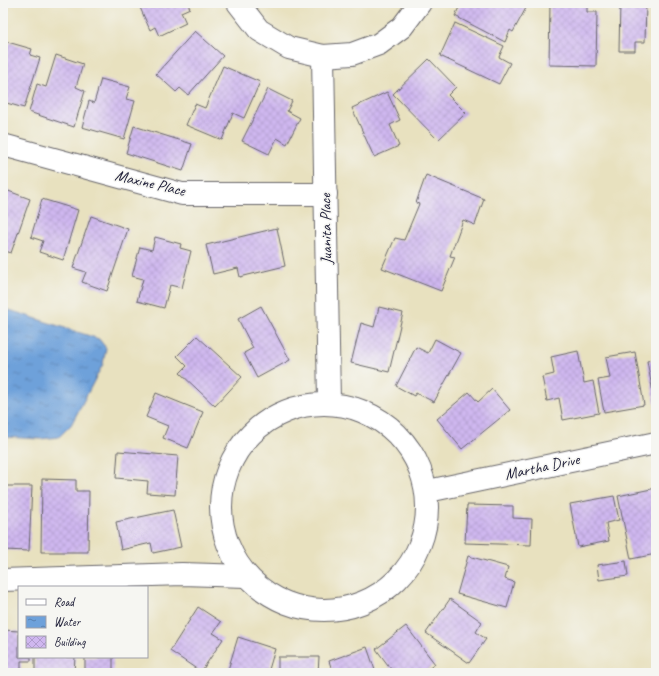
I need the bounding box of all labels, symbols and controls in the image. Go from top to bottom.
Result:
street label: Maxine Place [113,165,189,201]
street label: Juanita Place [315,192,337,266]
street label: Martha Drive [503,449,583,485]
legend [18,586,148,658]
text: Road [54,594,76,610]
text: Water [54,614,82,630]
text: Building [54,634,86,650]

